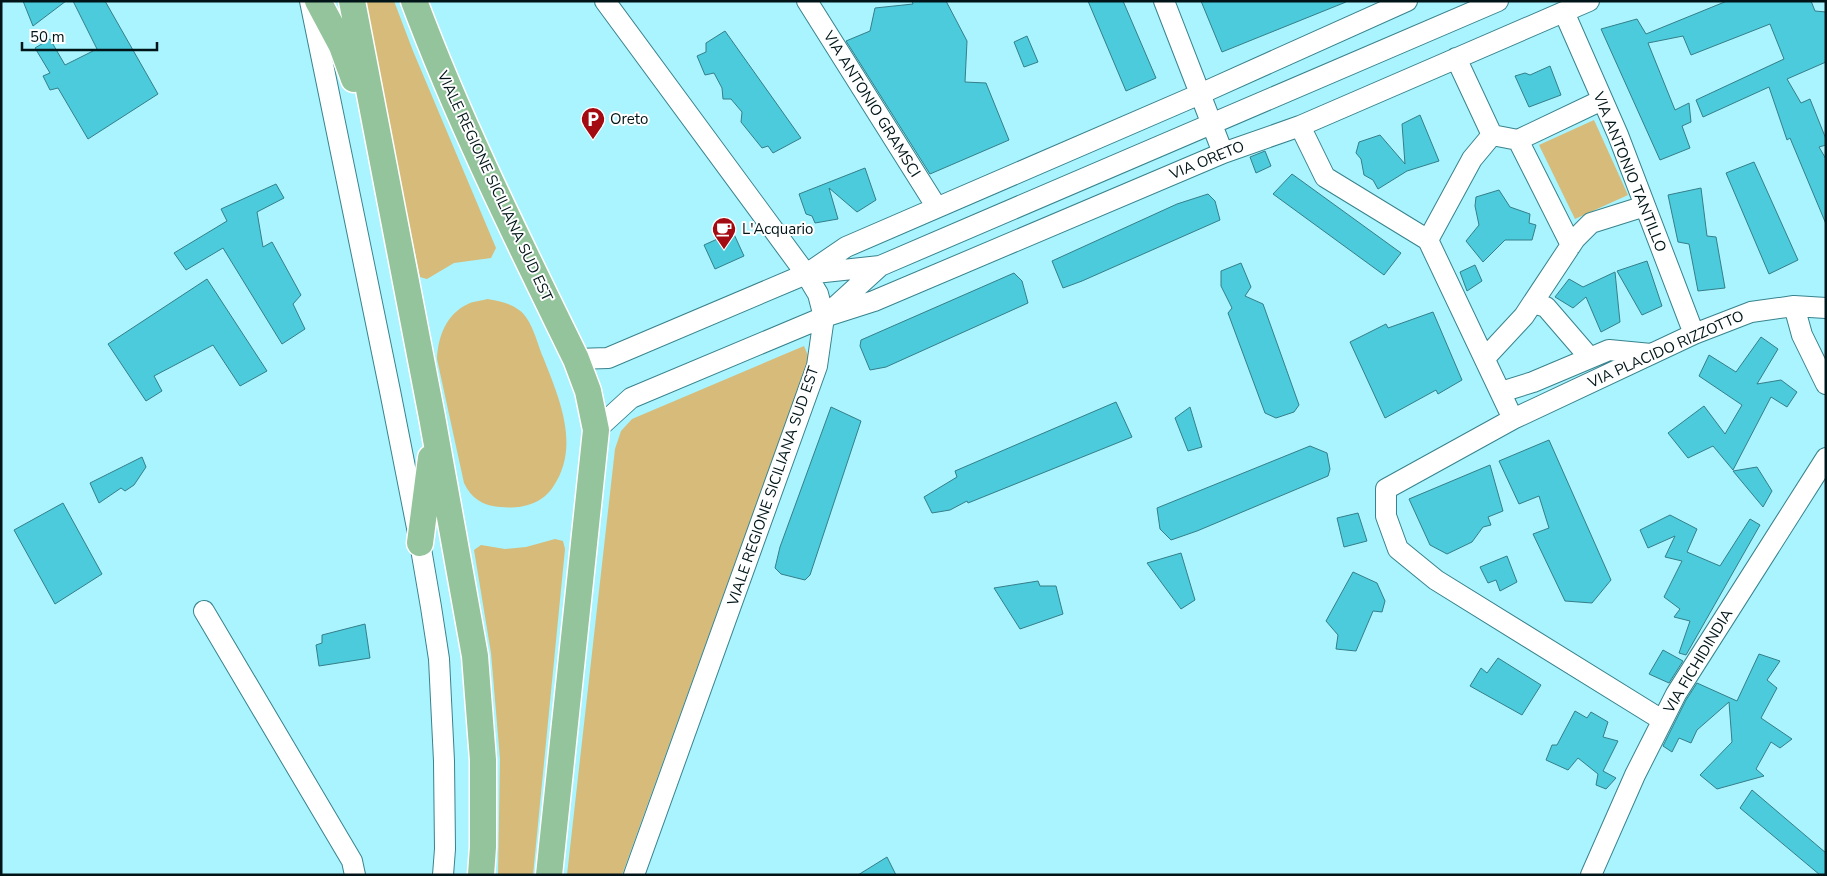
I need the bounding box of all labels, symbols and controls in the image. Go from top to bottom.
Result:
scale bar [22,20,158,52]
street label: VIA ANTONIO GRAMSCI [818,26,925,181]
text: 50 m [30,27,65,47]
street label: VIALE REGIONE SICILIANA SUD EST [432,67,557,304]
street label: VIA ANTONIO TANTILLO [1588,88,1671,255]
parking icon: Oreto [580,106,606,140]
place label: Oreto [610,109,648,129]
street label: VIA ORETO [1166,136,1247,184]
cafe icon: L'Acquario [711,216,737,250]
place label: L'Acquario [742,219,813,239]
street label: VIA PLACIDO RIZZOTTO [1584,306,1747,393]
street label: VIALE REGIONE SICILIANA SUD EST [722,364,823,609]
street label: VIA FICHIDINDIA [1658,605,1737,718]

